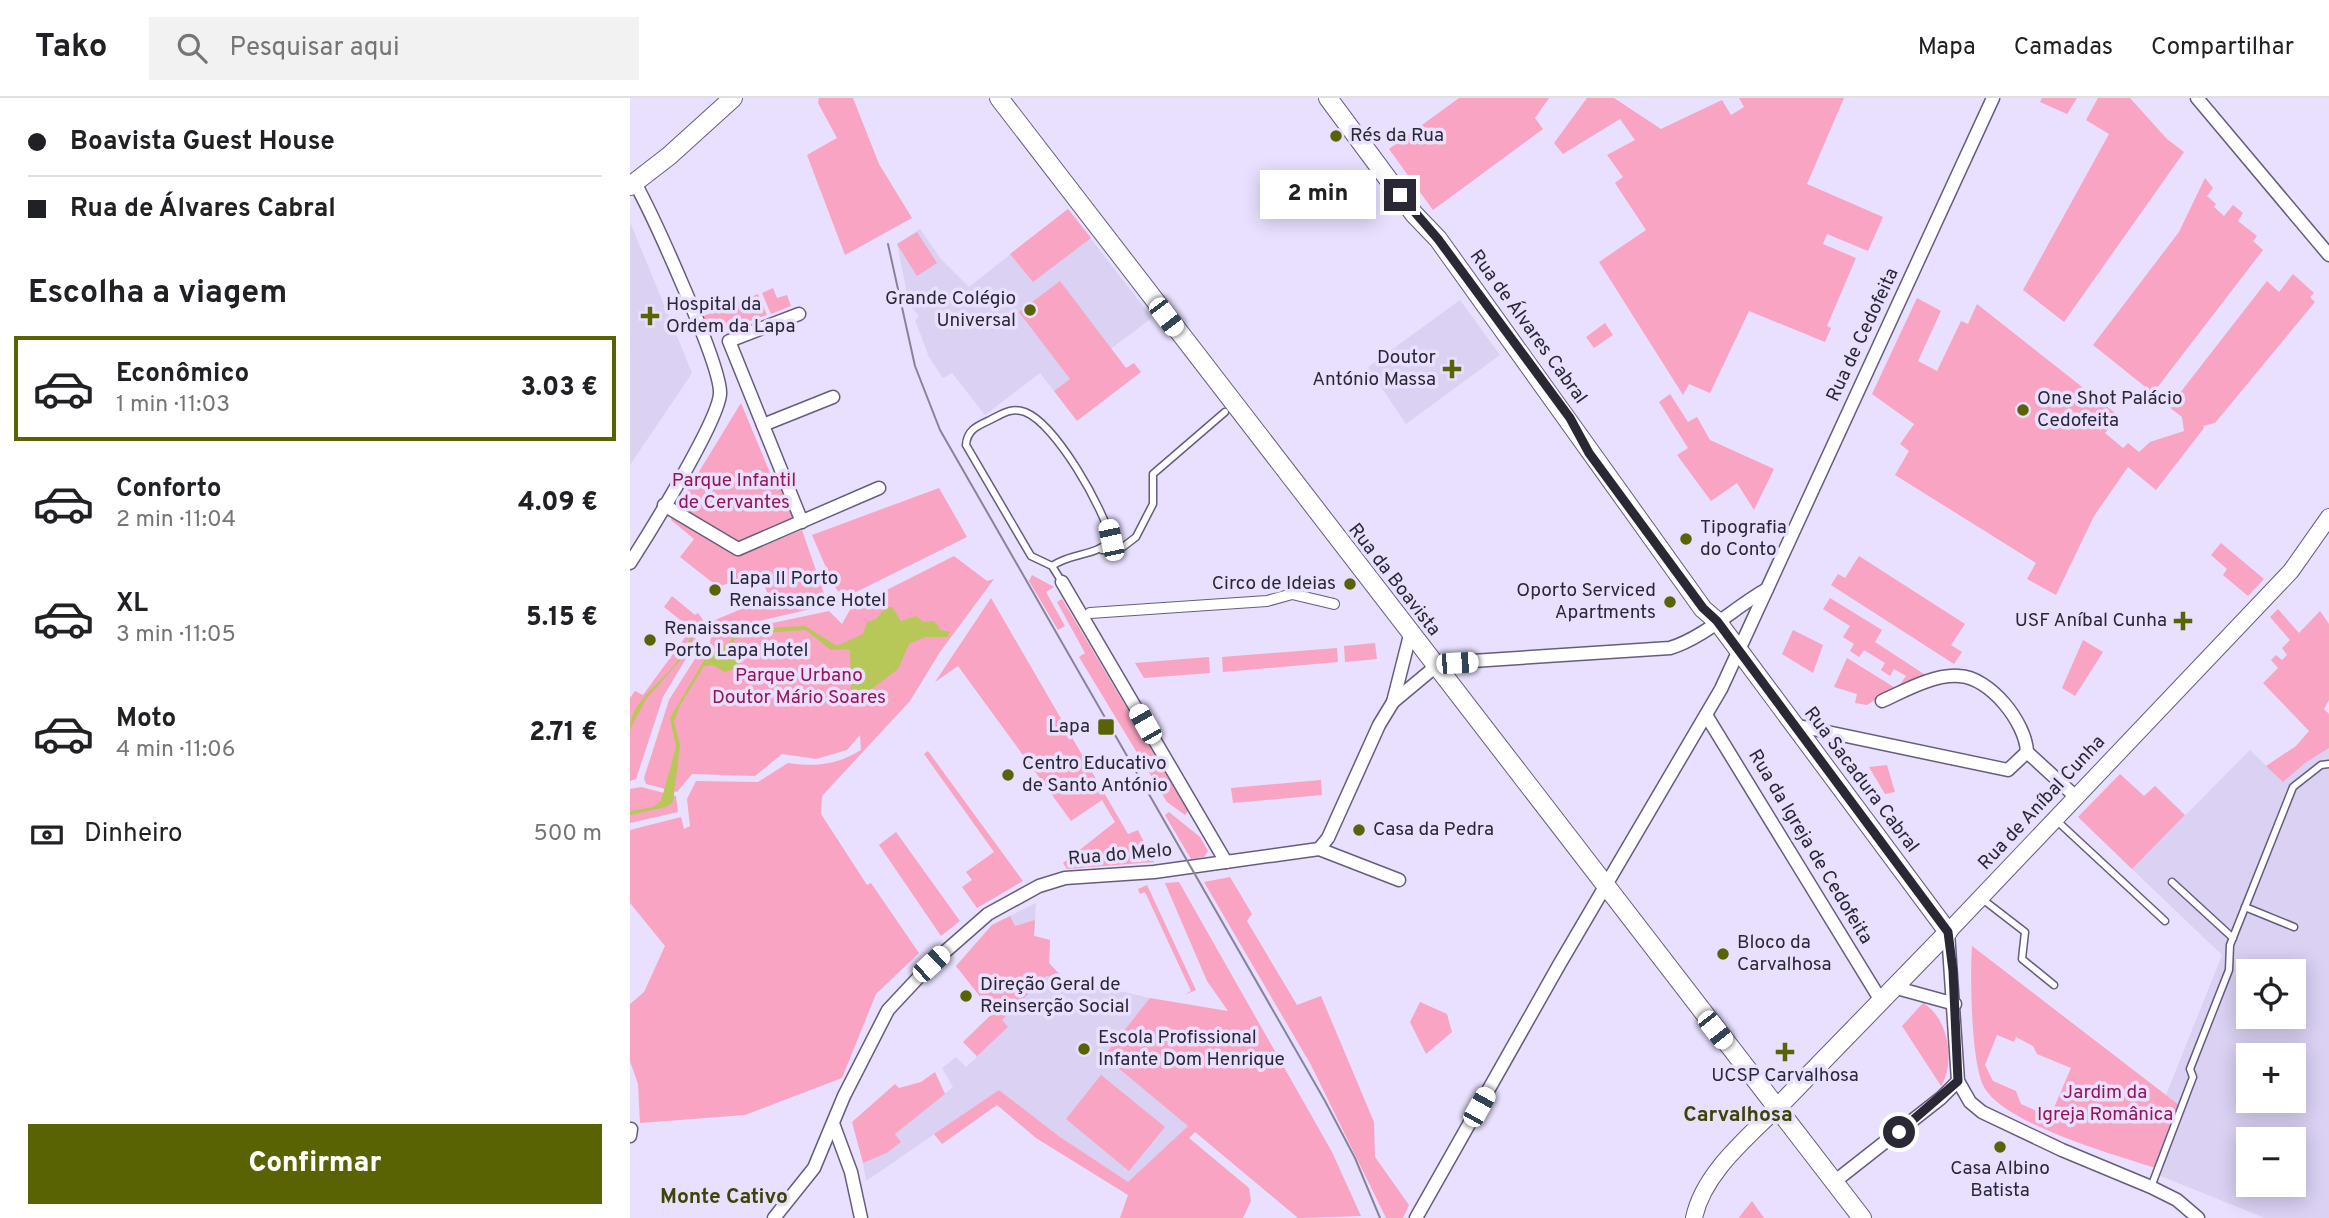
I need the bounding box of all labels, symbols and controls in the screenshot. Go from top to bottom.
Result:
search box [149,17,639,80]
text: Tako [35,27,107,69]
icon: search [173,29,211,67]
text: Pesquisar aqui [229,32,400,65]
text: Mapa [1918,33,1976,63]
text: Camadas [2014,33,2113,63]
text: Compartilhar [2151,33,2294,63]
place label: Rés da Rua [1350,124,1444,148]
text: Boavista Guest House [70,126,335,159]
marker: Rés da Rua [1328,128,1344,144]
callout: 2 min [1260,170,1376,220]
route end [1384,179,1416,211]
text: 2 min [1288,180,1348,209]
text: Rua de Álvares Cabral [70,193,336,226]
street label: Rua de Álvares Cabral [1464,245,1593,409]
street label: Rua de Cedofeita [1821,264,1905,406]
text: Escolha a viagem [28,274,287,314]
place label: Grande Colégio Universal [885,287,1016,333]
place label: Hospital da Ordem da Lapa [666,293,796,339]
car [1145,294,1188,340]
marker: Grande Colégio Universal [1022,302,1038,318]
marker: Hospital da Ordem da Lapa [640,306,660,326]
place label: Doutor António Massa [1312,346,1437,392]
icon: car [32,357,95,420]
text: Econômico [116,358,249,391]
marker: Doutor António Massa [1442,359,1462,379]
text: 3.03 € [521,372,598,405]
place label: One Shot Palácio Cedofeita [2037,387,2183,433]
text: 1 min · 11:03 [116,391,230,420]
marker: One Shot Palácio Cedofeita [2015,402,2031,418]
park label: Parque Infantil de Cervantes [672,469,796,515]
icon: car [32,472,95,535]
text: Conforto [116,473,222,506]
text: 4.09 € [518,487,598,520]
text: 2 min · 11:04 [116,506,236,535]
place label: Tipografia do Conto [1700,516,1787,562]
car [1097,517,1126,563]
street label: Rua da Boavista [1343,519,1445,641]
marker: Tipografia do Conto [1678,531,1694,547]
place label: Lapa II Porto Renaissance Hotel [729,567,886,613]
place label: Circo de Ideias [1212,572,1336,596]
marker: Circo de Ideias [1342,576,1358,592]
place label: Oporto Serviced Apartments [1516,579,1656,625]
marker: Lapa II Porto Renaissance Hotel [707,582,723,598]
icon: car [32,587,95,650]
text: XL [116,588,148,621]
marker: Oporto Serviced Apartments [1662,594,1678,610]
text: 5.15 € [526,602,598,635]
place label: USF Aníbal Cunha [2015,609,2167,633]
marker: USF Aníbal Cunha [2173,611,2193,631]
place label: Renaissance Porto Lapa Hotel [664,617,809,663]
text: 3 min · 11:05 [116,621,236,650]
marker: Renaissance Porto Lapa Hotel [642,632,658,648]
car [1436,651,1479,675]
park label: Parque Urbano Doutor Mário Soares [712,664,886,710]
car [1126,701,1165,747]
icon: car [32,702,95,765]
street label: Rua Sacadura Cabral [1798,702,1924,858]
text: Moto [116,703,176,736]
place label: Lapa [1048,715,1090,739]
text: 2.71 € [529,717,598,750]
marker: Lapa [1096,717,1116,737]
street label: Rua de Aníbal Cunha [1973,731,2111,875]
text: 4 min · 11:06 [116,736,236,765]
street label: Rua da Igreja de Cedofeita [1742,745,1878,949]
place label: Centro Educativo de Santo António [1022,752,1168,798]
marker: Centro Educativo de Santo António [1000,767,1016,783]
icon: cash [28,816,66,854]
text: Dinheiro [84,818,183,851]
place label: Casa da Pedra [1373,818,1494,842]
text: 500 m [534,820,602,849]
marker: Casa da Pedra [1351,822,1367,838]
street label: Rua do Melo [1067,838,1173,872]
place label: Bloco da Carvalhosa [1737,931,1832,977]
car [909,942,954,986]
marker: Bloco da Carvalhosa [1715,946,1731,962]
map controls [2236,959,2306,1197]
button: locate [2236,959,2306,1029]
place label: Direção Geral de Reinserção Social [980,973,1130,1019]
marker: Direção Geral de Reinserção Social [958,988,974,1004]
car [1694,1007,1737,1053]
place label: Escola Profissional Infante Dom Henrique [1098,1026,1285,1072]
marker: Escola Profissional Infante Dom Henrique [1076,1041,1092,1057]
marker: UCSP Carvalhosa [1775,1042,1795,1062]
button: + [2236,1043,2306,1113]
place label: UCSP Carvalhosa [1711,1064,1859,1088]
park label: Jardim da Igreja Românica [2037,1081,2173,1127]
car [1460,1084,1499,1130]
district label: Carvalhosa [1683,1102,1793,1129]
route start [1883,1116,1915,1148]
button: Confirmar [28,1124,602,1204]
button: − [2236,1127,2306,1197]
marker: Casa Albino Batista [1992,1139,2008,1155]
place label: Casa Albino Batista [1950,1157,2050,1203]
district label: Monte Cativo [660,1184,788,1211]

